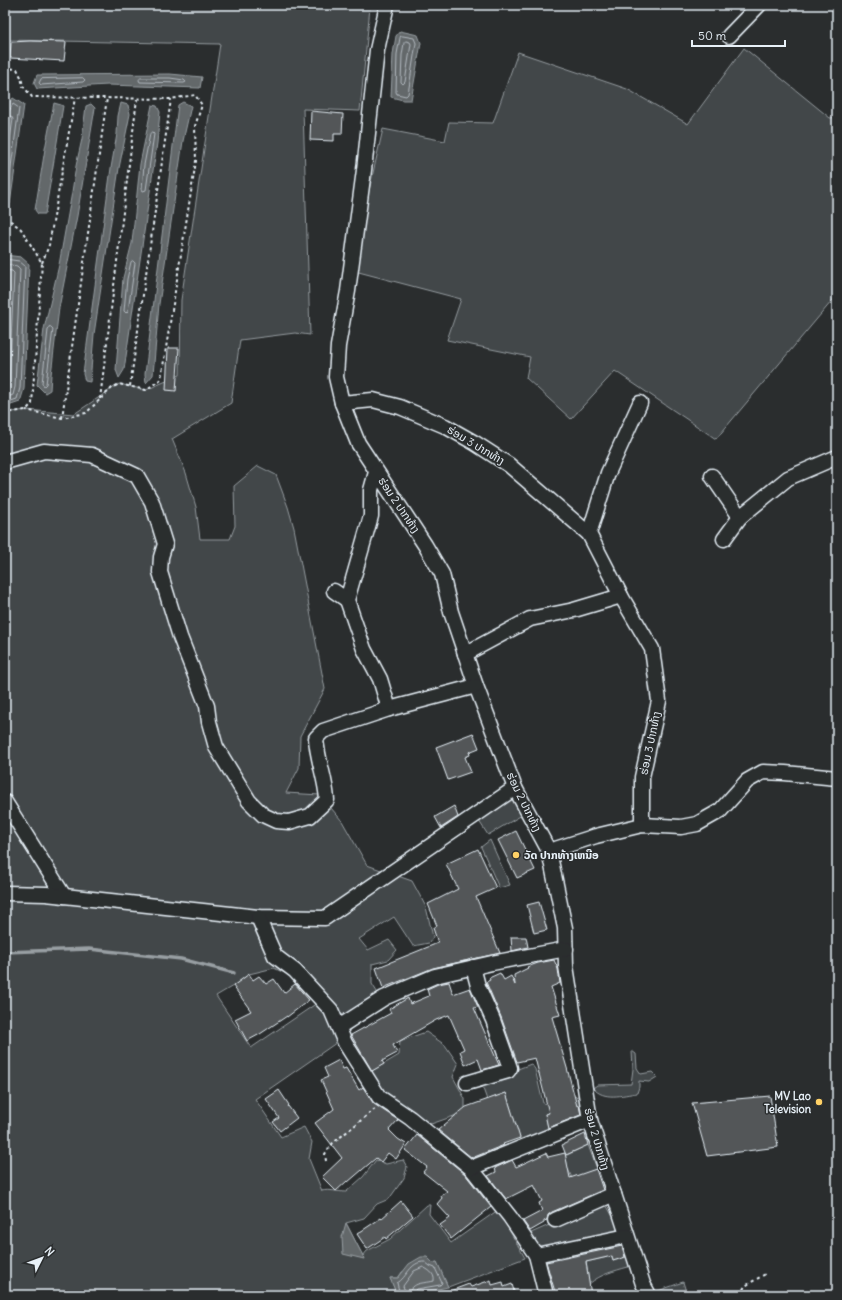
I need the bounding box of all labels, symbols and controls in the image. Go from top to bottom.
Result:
scale bar [692,22,785,48]
text: 50 m [698,28,727,43]
street label: ຮ່ອມ 3 ປາກທ້າງ [445,422,507,468]
street label: ຮ່ອມ 2 ປາກທ້າງ [375,474,423,536]
street label: ຮ່ອມ 3 ປາກທ້າງ [636,710,664,776]
street label: ຮ່ອມ 2 ປາກທ້າງ [504,770,544,834]
place label: ວັດ ປາກທ້າງເຫນືອ [524,848,599,862]
marker: ວັດ ປາກທ້າງເຫນືອ [511,850,521,860]
place label: MV Lao Television [764,1089,812,1116]
marker: MV Lao Television [814,1097,824,1107]
street label: ຮ່ອມ 2 ປາກທ້າງ [581,1106,613,1172]
north arrow [22,1238,62,1278]
text: N [42,1244,57,1259]

